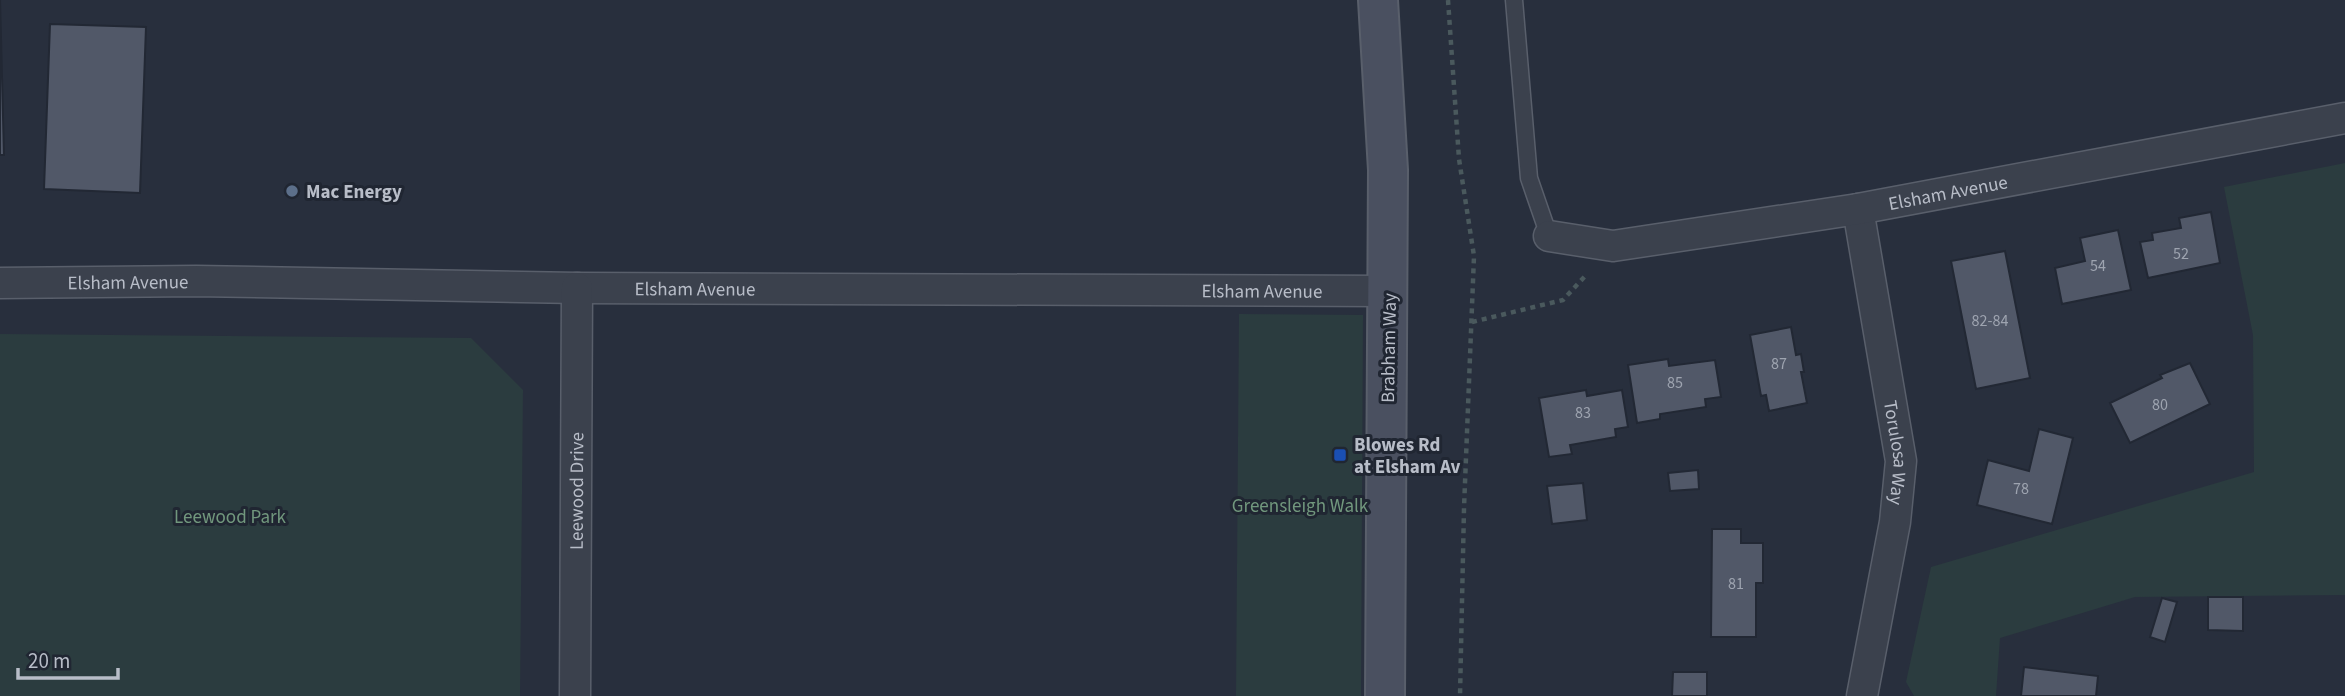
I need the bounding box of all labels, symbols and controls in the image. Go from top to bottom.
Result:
street label: Elsham Avenue [1886,169,2010,218]
place label: Mac Energy [306,179,402,206]
marker: Mac Energy [284,183,300,199]
house number: 52 [2173,243,2189,265]
house number: 54 [2090,255,2106,277]
street label: Elsham Avenue [67,269,189,297]
street label: Elsham Avenue [634,276,755,304]
street label: Elsham Avenue [1201,278,1322,306]
street label: Brabham Way [1375,293,1404,403]
house number: 82-84 [1972,310,2008,332]
house number: 87 [1771,353,1787,375]
house number: 85 [1667,372,1683,394]
house number: 80 [2152,394,2168,416]
street label: Torulosa Way [1876,398,1913,506]
house number: 83 [1575,402,1591,424]
street label: Leewood Drive [564,432,591,550]
place label: Blowes Rd at Elsham Av [1354,432,1461,481]
marker: Blowes Rd at Elsham Av [1332,447,1348,463]
house number: 78 [2013,478,2029,500]
park label: Greensleigh Walk [1232,493,1369,520]
park label: Leewood Park [174,504,287,531]
house number: 81 [1728,573,1744,595]
scale bar [18,636,117,680]
text: 20 m [28,646,70,676]

